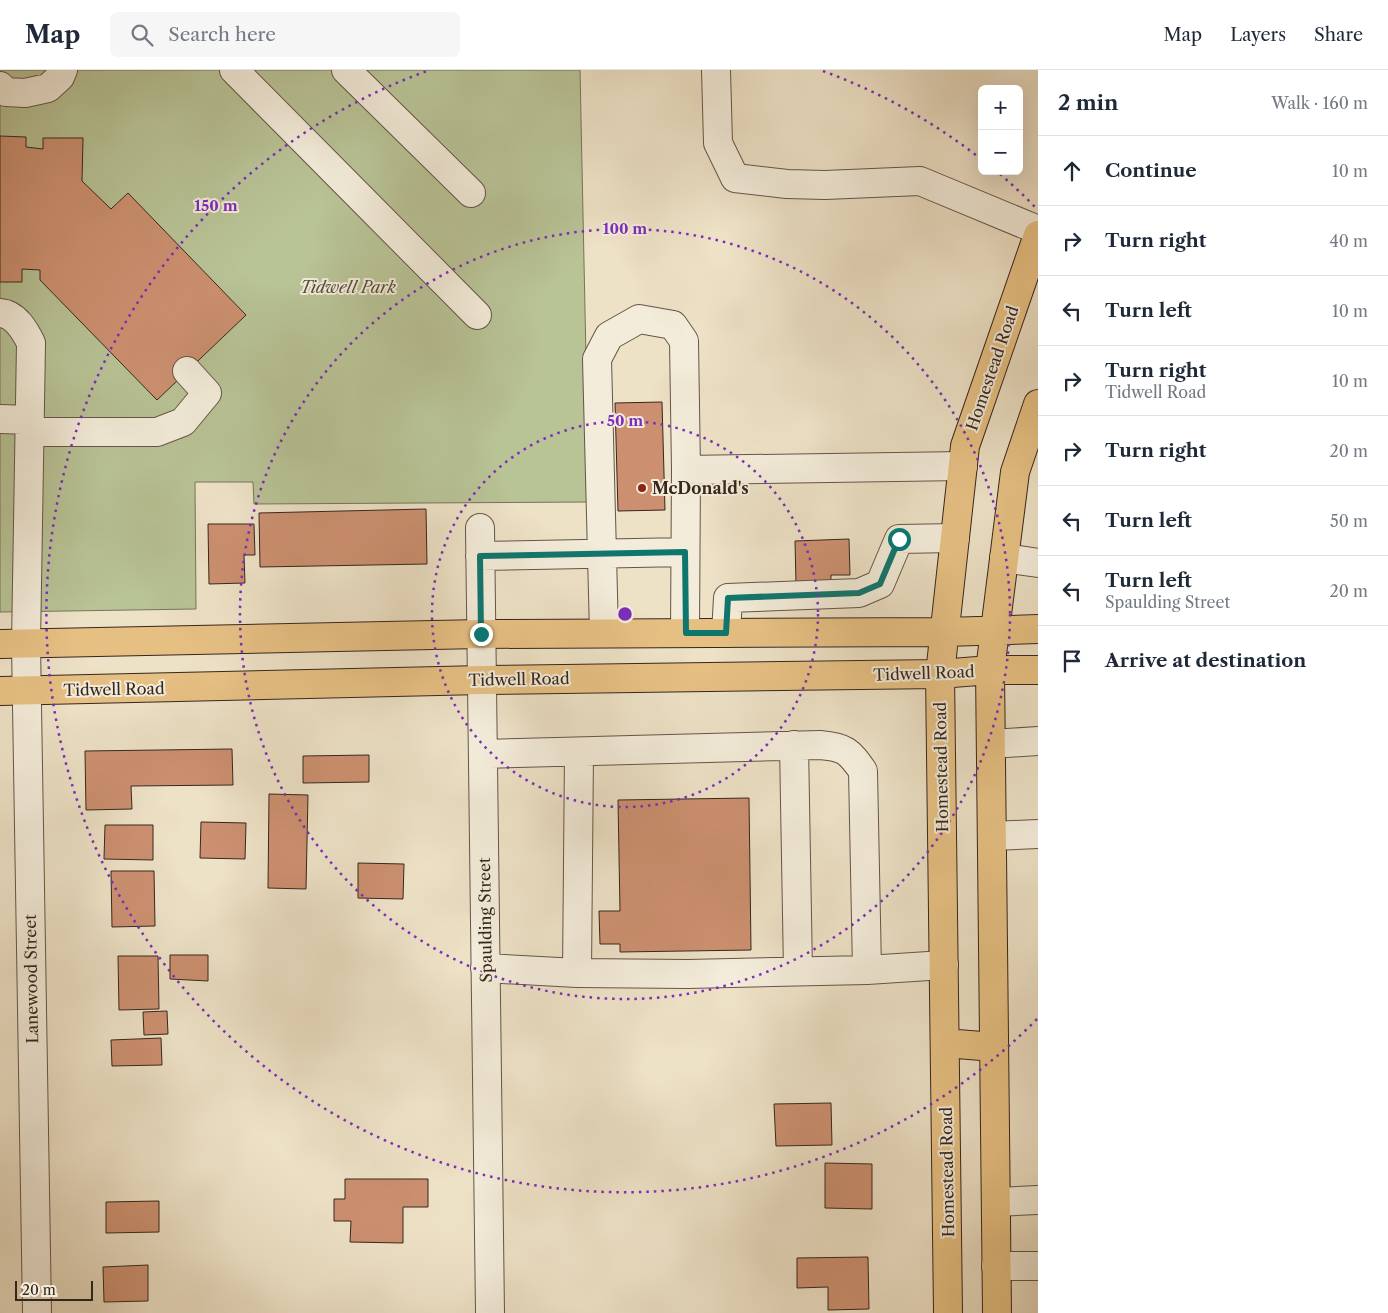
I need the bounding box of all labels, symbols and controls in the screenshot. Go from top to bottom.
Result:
search box [110,12,460,57]
text: Map [25,20,80,49]
icon: search [128,21,156,49]
text: Search here [168,23,276,46]
text: Map [1164,24,1202,46]
text: Layers [1230,24,1286,46]
text: Share [1314,24,1363,46]
map controls [978,85,1023,175]
button: + [978,85,1023,130]
text: 2 min [1058,90,1118,115]
text: Walk · 160 m [1271,93,1368,113]
button: − [978,130,1023,175]
icon: ahead [1058,157,1086,185]
text: Continue [1105,159,1197,182]
text: 10 m [1332,161,1368,181]
text: 150 m [194,196,238,215]
text: 100 m [603,219,647,238]
icon: right [1058,227,1086,255]
text: Turn right [1105,229,1206,252]
text: 40 m [1329,231,1368,251]
park label: Tidwell Park [300,277,396,297]
icon: left [1058,297,1086,325]
text: Turn left [1105,299,1192,322]
text: 10 m [1332,301,1368,321]
street label: Homestead Road [961,303,1023,433]
text: Turn right [1105,359,1206,382]
icon: right [1058,367,1086,395]
text: 10 m [1332,371,1368,391]
text: Tidwell Road [1105,382,1206,402]
text: 50 m [607,411,643,430]
icon: right [1058,437,1086,465]
text: Turn right [1105,439,1206,462]
text: 20 m [1329,441,1368,461]
place label: McDonald's [652,478,749,498]
marker: McDonald's [636,482,648,494]
icon: left [1058,507,1086,535]
text: Turn left [1105,509,1192,532]
text: 50 m [1330,511,1368,531]
route start [888,528,911,551]
text: Turn left [1105,569,1192,592]
icon: left [1058,577,1086,605]
text: 20 m [1329,581,1368,601]
text: Spaulding Street [1105,592,1230,612]
centre of rings [616,605,634,623]
route end [470,623,493,646]
icon: arrive [1058,647,1086,675]
text: Arrive at destination [1105,649,1306,672]
street label: Tidwell Road [873,661,975,685]
street label: Tidwell Road [468,668,570,690]
street label: Tidwell Road [63,678,165,700]
street label: Homestead Road [930,701,952,832]
street label: Spaulding Street [474,857,496,983]
street label: Lanewood Street [20,914,42,1044]
street label: Homestead Road [936,1106,958,1237]
scale bar [15,1278,92,1301]
text: 20 m [22,1281,56,1299]

